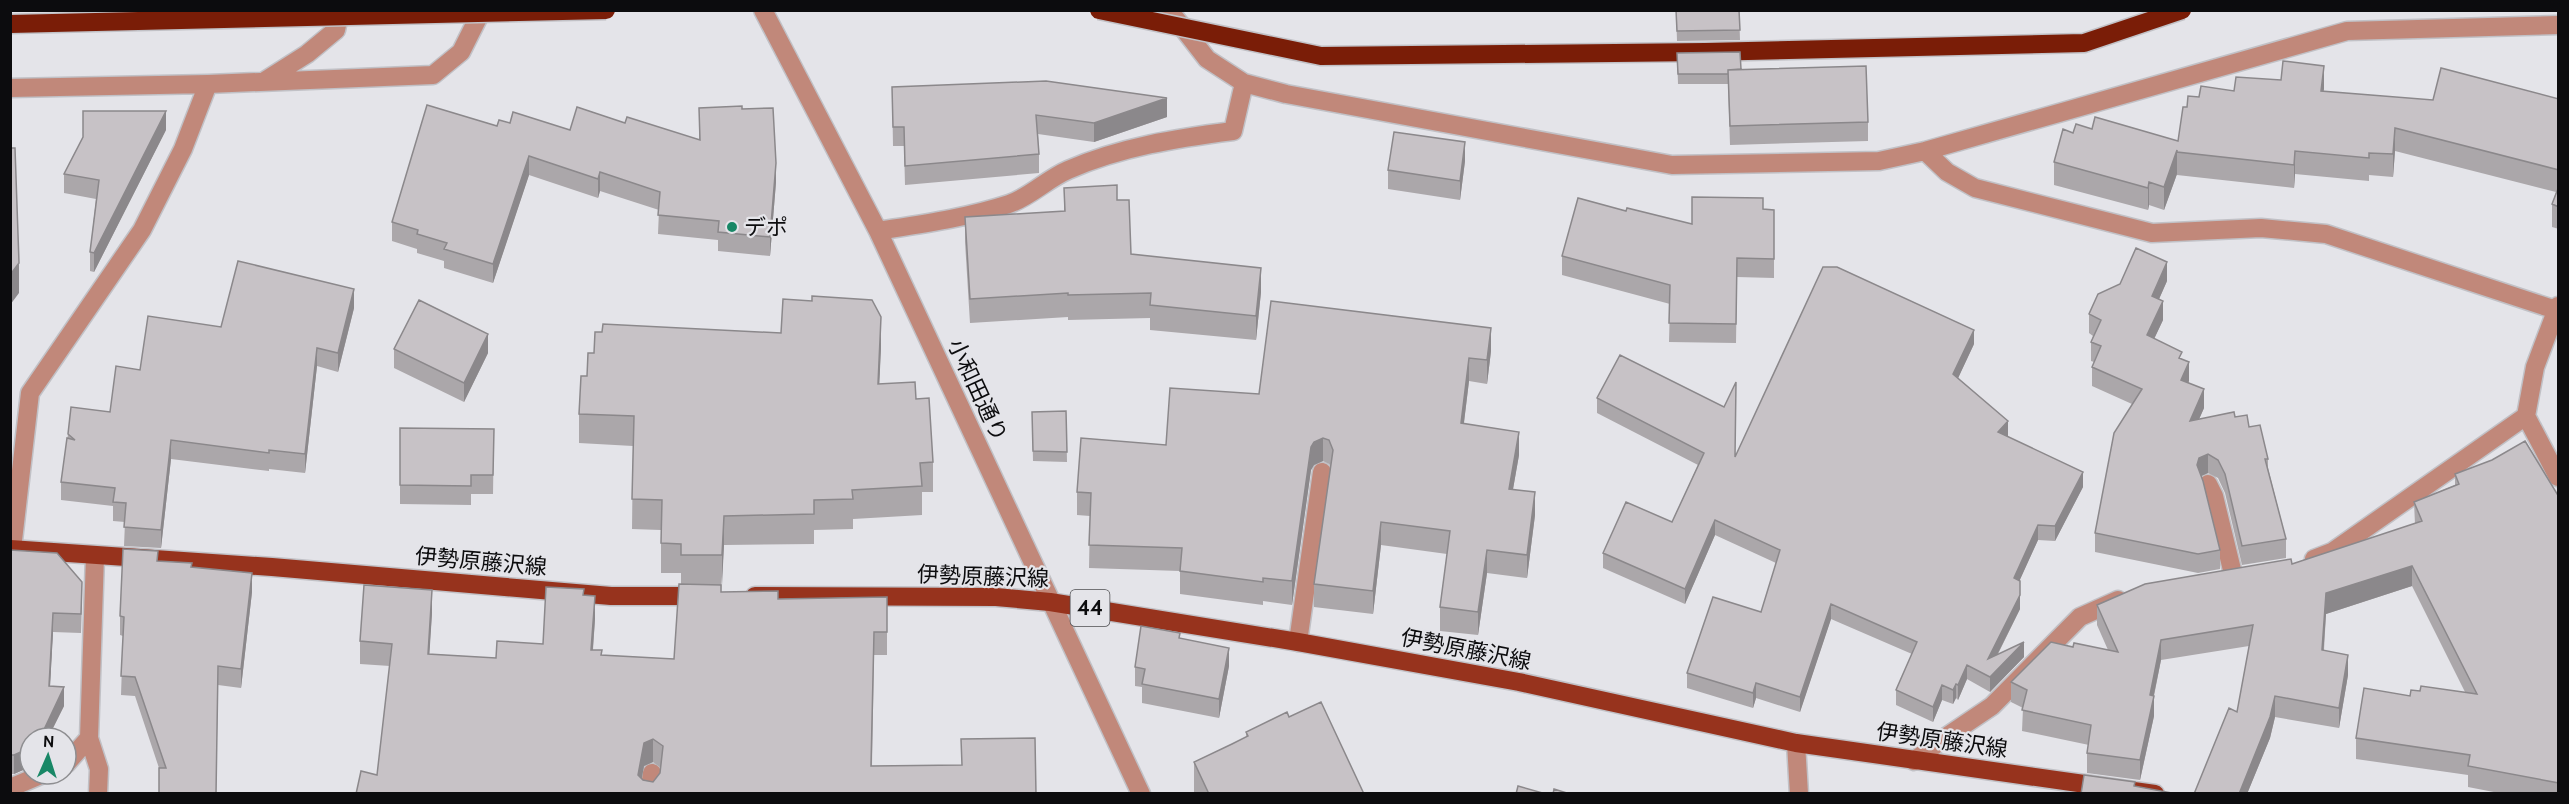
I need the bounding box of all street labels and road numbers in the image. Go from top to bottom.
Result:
street label: 小和田通り [942,335,1013,446]
street label: 伊勢原藤沢線 [414,542,548,581]
street label: 伊勢原藤沢線 [917,561,1049,592]
road number: 44 [1070,590,1110,626]
street label: 伊勢原藤沢線 [1399,624,1533,675]
street label: 伊勢原藤沢線 [1875,718,2009,763]

